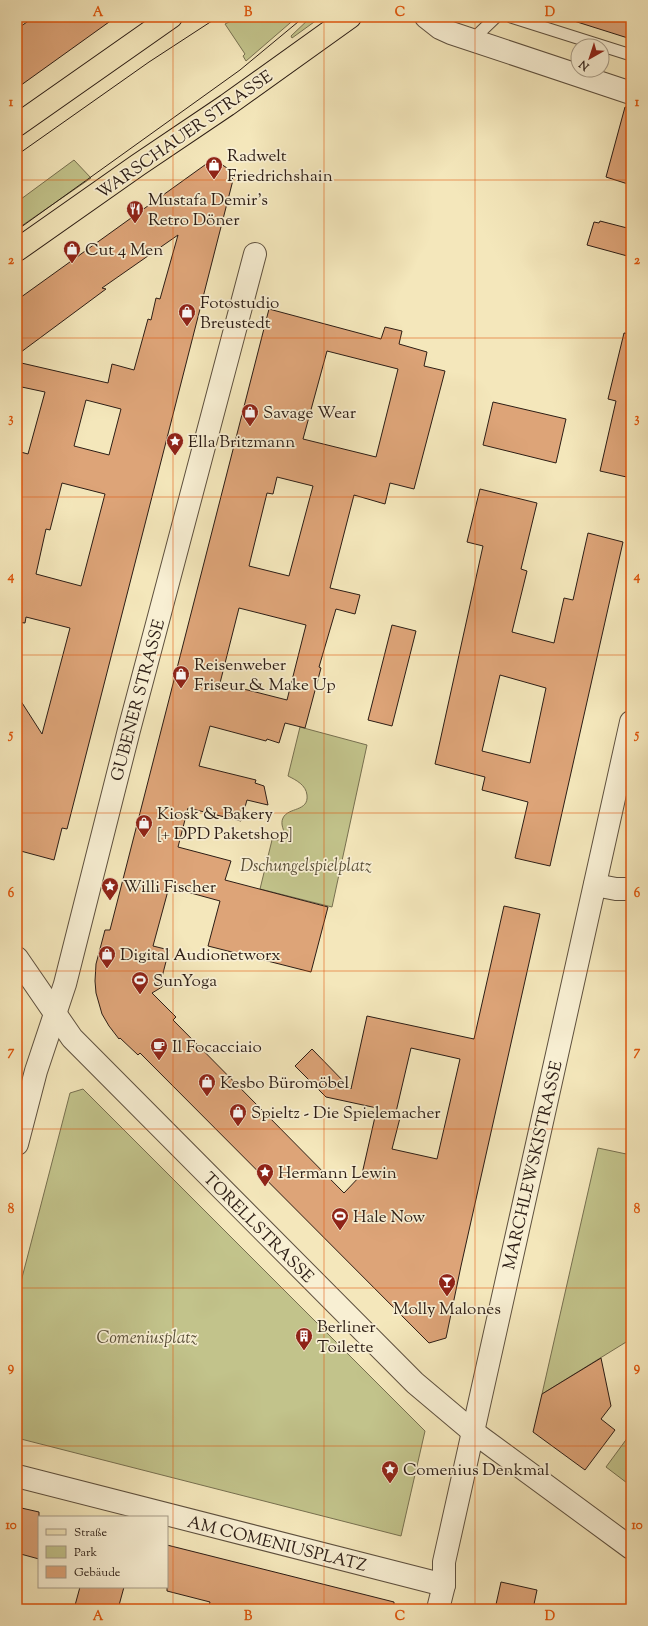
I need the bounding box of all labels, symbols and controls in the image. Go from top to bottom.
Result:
text: A [93,4,104,22]
text: B [244,4,253,22]
text: C [395,4,405,22]
text: D [545,4,555,22]
north arrow [570,38,610,78]
text: N [576,56,594,75]
street label: WARSCHAUER STRASSE [92,65,278,206]
text: 1 [9,94,14,112]
text: 1 [635,94,640,112]
place label: Radwelt Friedrichshain [227,145,333,189]
shop icon: Radwelt Friedrichshain [204,155,224,180]
place label: Mustafa Demir's Retro Döner [148,189,268,233]
restaurant icon: Mustafa Demir's Retro Döner [125,199,145,224]
shop icon: Cut 4 Men [62,239,82,264]
place label: Cut 4 Men [85,239,163,263]
text: 2 [8,252,15,270]
text: 2 [634,252,641,270]
place label: Fotostudio Breustedt [200,292,279,336]
shop icon: Fotostudio Breustedt [177,302,197,327]
shop icon: Savage Wear [240,402,260,427]
place label: Savage Wear [263,402,357,426]
text: 3 [8,410,14,428]
text: 3 [634,410,640,428]
place icon: Ella Britzmann [165,431,185,456]
place label: Ella Britzmann [188,431,295,455]
text: 4 [7,568,15,586]
text: 4 [633,568,641,586]
street label: GUBENER STRASSE [106,617,172,784]
place label: Reisenweber Friseur & Make Up [194,654,336,698]
shop icon: Reisenweber Friseur & Make Up [171,664,191,689]
text: 5 [8,726,14,744]
text: 5 [634,726,640,744]
place label: Kiosk & Bakery [+ DPD Paketshop] [157,803,293,847]
shop icon: Kiosk & Bakery [+ DPD Paketshop] [134,813,154,838]
park label: Dschungelspielplatz [240,855,372,879]
place icon: Willi Fischer [100,876,120,901]
place label: Willi Fischer [123,876,217,900]
text: 6 [8,885,15,903]
text: 6 [634,885,641,903]
shop icon: Digital Audionetworx [97,944,117,969]
place label: Digital Audionetworx [120,944,281,968]
sports icon: SunYoga [130,970,150,995]
place label: SunYoga [153,970,217,994]
cafe icon: Il Focacciaio [149,1036,169,1061]
place label: Il Focacciaio [172,1036,262,1060]
text: 7 [8,1043,15,1061]
text: 7 [634,1043,641,1061]
street label: MARCHLEWSKISTRASSE [498,1059,570,1272]
shop icon: Kesbo Büromöbel [197,1072,217,1097]
place label: Kesbo Büromöbel [220,1072,350,1096]
shop icon: Spieltz - Die Spielemacher [228,1102,248,1127]
place label: Spieltz - Die Spielemacher [251,1102,441,1126]
place icon: Hermann Lewin [255,1162,275,1187]
place label: Hermann Lewin [278,1162,397,1186]
street label: TORELLSTRASSE [197,1168,318,1289]
text: 8 [8,1201,15,1219]
text: 8 [634,1201,641,1219]
sports icon: Hale Now [330,1206,350,1231]
place label: Hale Now [353,1206,426,1230]
bar icon: Molly Malones [437,1272,457,1297]
place label: Molly Malones [393,1298,501,1322]
place label: Berliner Toilette [317,1316,376,1360]
building icon: Berliner Toilette [294,1326,314,1351]
park label: Comeniusplatz [97,1327,198,1351]
text: 9 [8,1359,15,1377]
text: 9 [634,1359,641,1377]
place icon: Comenius Denkmal [380,1459,400,1484]
place label: Comenius Denkmal [403,1459,550,1483]
street label: AM COMENIUSPLATZ [184,1511,369,1579]
legend [38,1516,168,1588]
text: 10 [5,1517,17,1535]
text: 10 [631,1517,643,1535]
text: Straße [74,1524,108,1542]
text: Park [74,1544,97,1562]
text: Gebäude [74,1564,121,1582]
text: A [93,1608,104,1626]
text: B [244,1608,253,1626]
text: C [395,1608,405,1626]
text: D [545,1608,555,1626]

